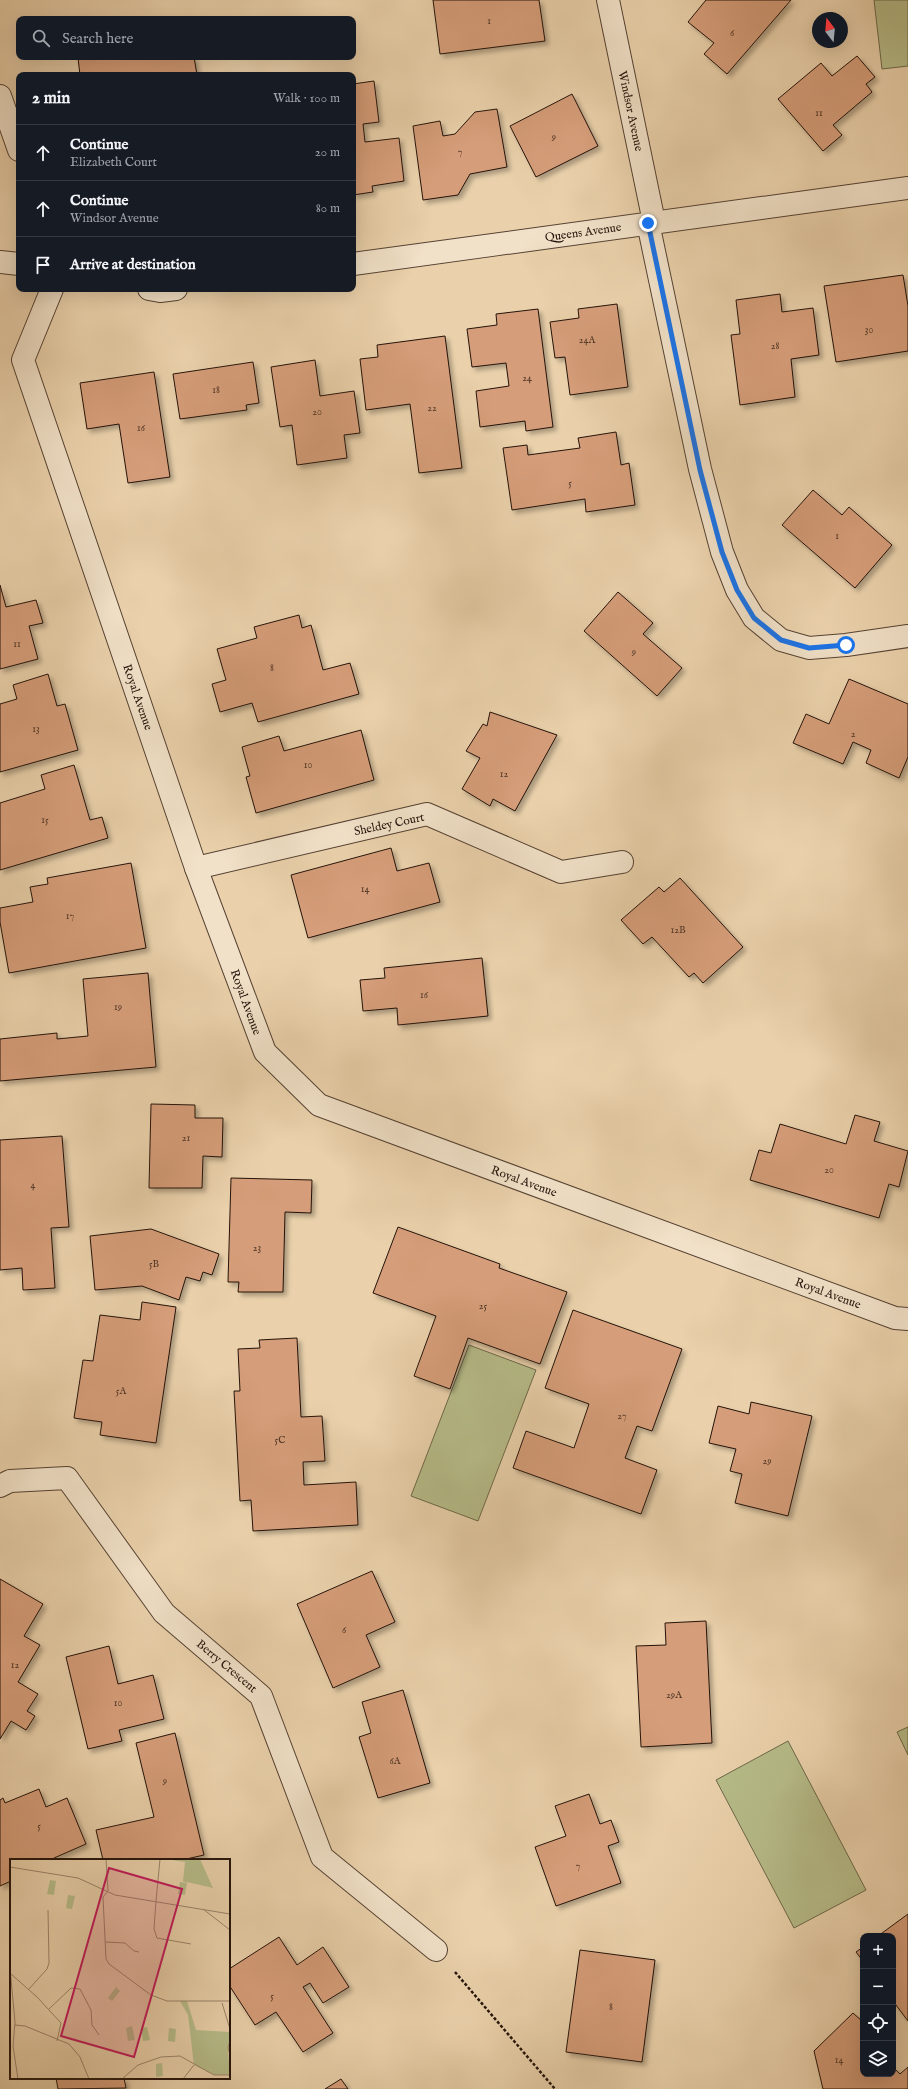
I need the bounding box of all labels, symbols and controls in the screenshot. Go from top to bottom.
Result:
north arrow [812,12,848,48]
house number: 1 [487,15,491,28]
search box [16,16,356,60]
icon: search [30,27,52,49]
house number: 6 [730,27,735,40]
text: Search here [62,29,133,48]
street label: Windsor Avenue [615,70,646,153]
text: 2 min [32,88,70,109]
text: Walk · 100 m [273,90,340,107]
house number: 11 [815,107,823,120]
house number: 9 [551,131,556,144]
text: Continue [70,135,128,154]
icon: ahead [32,142,54,164]
text: 20 m [315,144,340,161]
house number: 7 [458,146,463,159]
text: Elizabeth Court [70,154,157,171]
text: Continue [70,191,128,210]
icon: ahead [32,198,54,220]
text: 80 m [316,200,340,217]
text: Windsor Avenue [70,210,159,227]
route end [639,214,657,232]
street label: Queens Avenue [544,220,623,245]
icon: arrive [32,254,54,276]
text: Arrive at destination [70,255,196,274]
house number: 30 [865,324,873,337]
house number: 24A [579,334,595,347]
house number: 28 [771,340,779,353]
house number: 24 [522,372,532,385]
house number: 18 [212,384,220,397]
house number: 22 [427,402,437,415]
house number: 20 [312,406,322,419]
house number: 16 [137,422,146,435]
house number: 5 [568,477,572,490]
house number: 1 [835,530,839,543]
route start [837,636,855,654]
house number: 11 [13,638,21,651]
house number: 9 [631,646,636,659]
street label: Royal Avenue [119,662,156,733]
house number: 8 [270,662,274,675]
house number: 13 [32,723,40,736]
house number: 2 [851,728,856,741]
house number: 10 [304,759,312,772]
house number: 12 [500,768,509,781]
street label: Sheldey Court [353,810,426,839]
house number: 15 [41,814,49,827]
house number: 14 [361,883,369,896]
house number: 17 [66,910,75,923]
house number: 12B [670,924,686,937]
street label: Royal Avenue [227,967,265,1038]
house number: 16 [420,989,429,1002]
house number: 19 [114,1001,122,1014]
house number: 21 [182,1132,190,1145]
street label: Royal Avenue [489,1163,559,1200]
house number: 20 [824,1164,834,1177]
house number: 4 [31,1179,36,1192]
house number: 23 [253,1242,261,1255]
house number: 5B [149,1258,159,1271]
street label: Royal Avenue [793,1275,863,1312]
house number: 25 [479,1300,488,1313]
house number: 5A [116,1385,126,1398]
house number: 27 [617,1410,627,1423]
house number: 5C [275,1434,285,1447]
house number: 29 [762,1455,772,1468]
house number: 6 [342,1624,347,1637]
street label: Berry Crescent [193,1637,260,1696]
house number: 12 [11,1659,20,1672]
house number: 29A [666,1689,682,1702]
house number: 10 [114,1697,122,1710]
house number: 6A [390,1755,401,1768]
house number: 9 [162,1775,167,1788]
house number: 5 [37,1820,41,1833]
inset map [10,1859,230,2079]
house number: 7 [576,1860,581,1873]
map controls [860,1933,896,2077]
button: + [860,1933,896,1969]
button: − [860,1969,896,2005]
house number: 5 [270,1990,274,2003]
house number: 8 [609,2001,613,2014]
button: locate [860,2005,896,2041]
button: layers [860,2041,896,2077]
house number: 14 [835,2054,843,2067]

